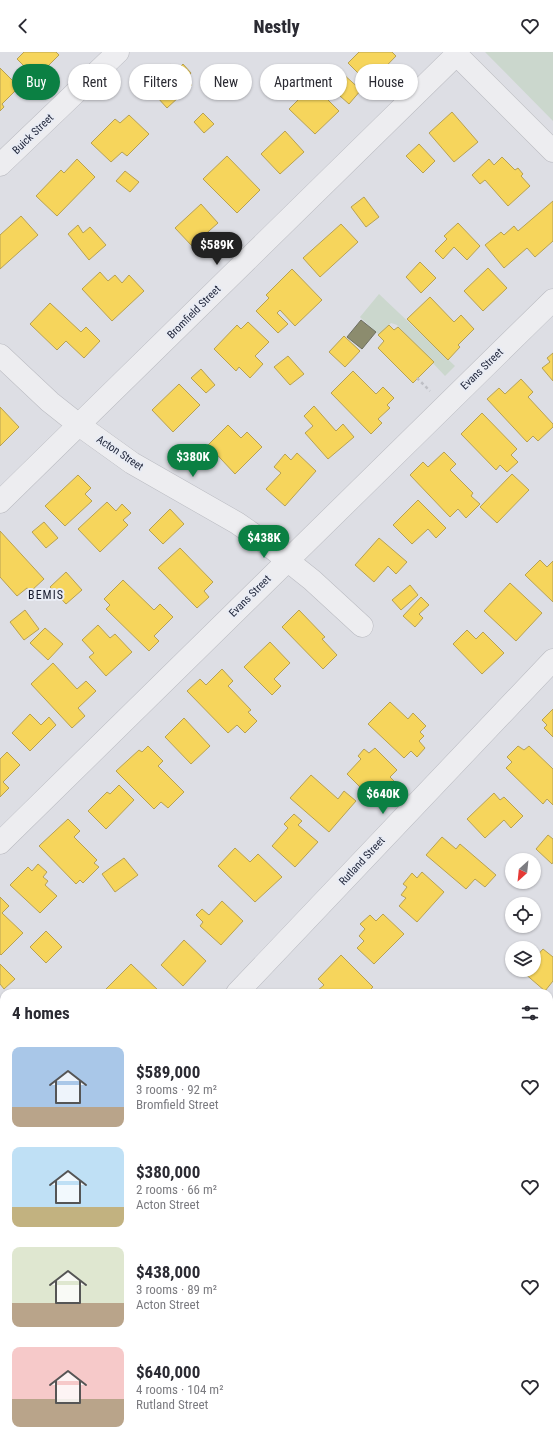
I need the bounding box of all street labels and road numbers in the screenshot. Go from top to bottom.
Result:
street label: Buick Street [10,111,56,157]
street label: Bromfield Street [165,283,223,341]
street label: Evans Street [458,346,506,392]
street label: Acton Street [94,433,146,473]
street label: Evans Street [226,572,274,620]
street label: Rutland Street [336,834,388,888]

